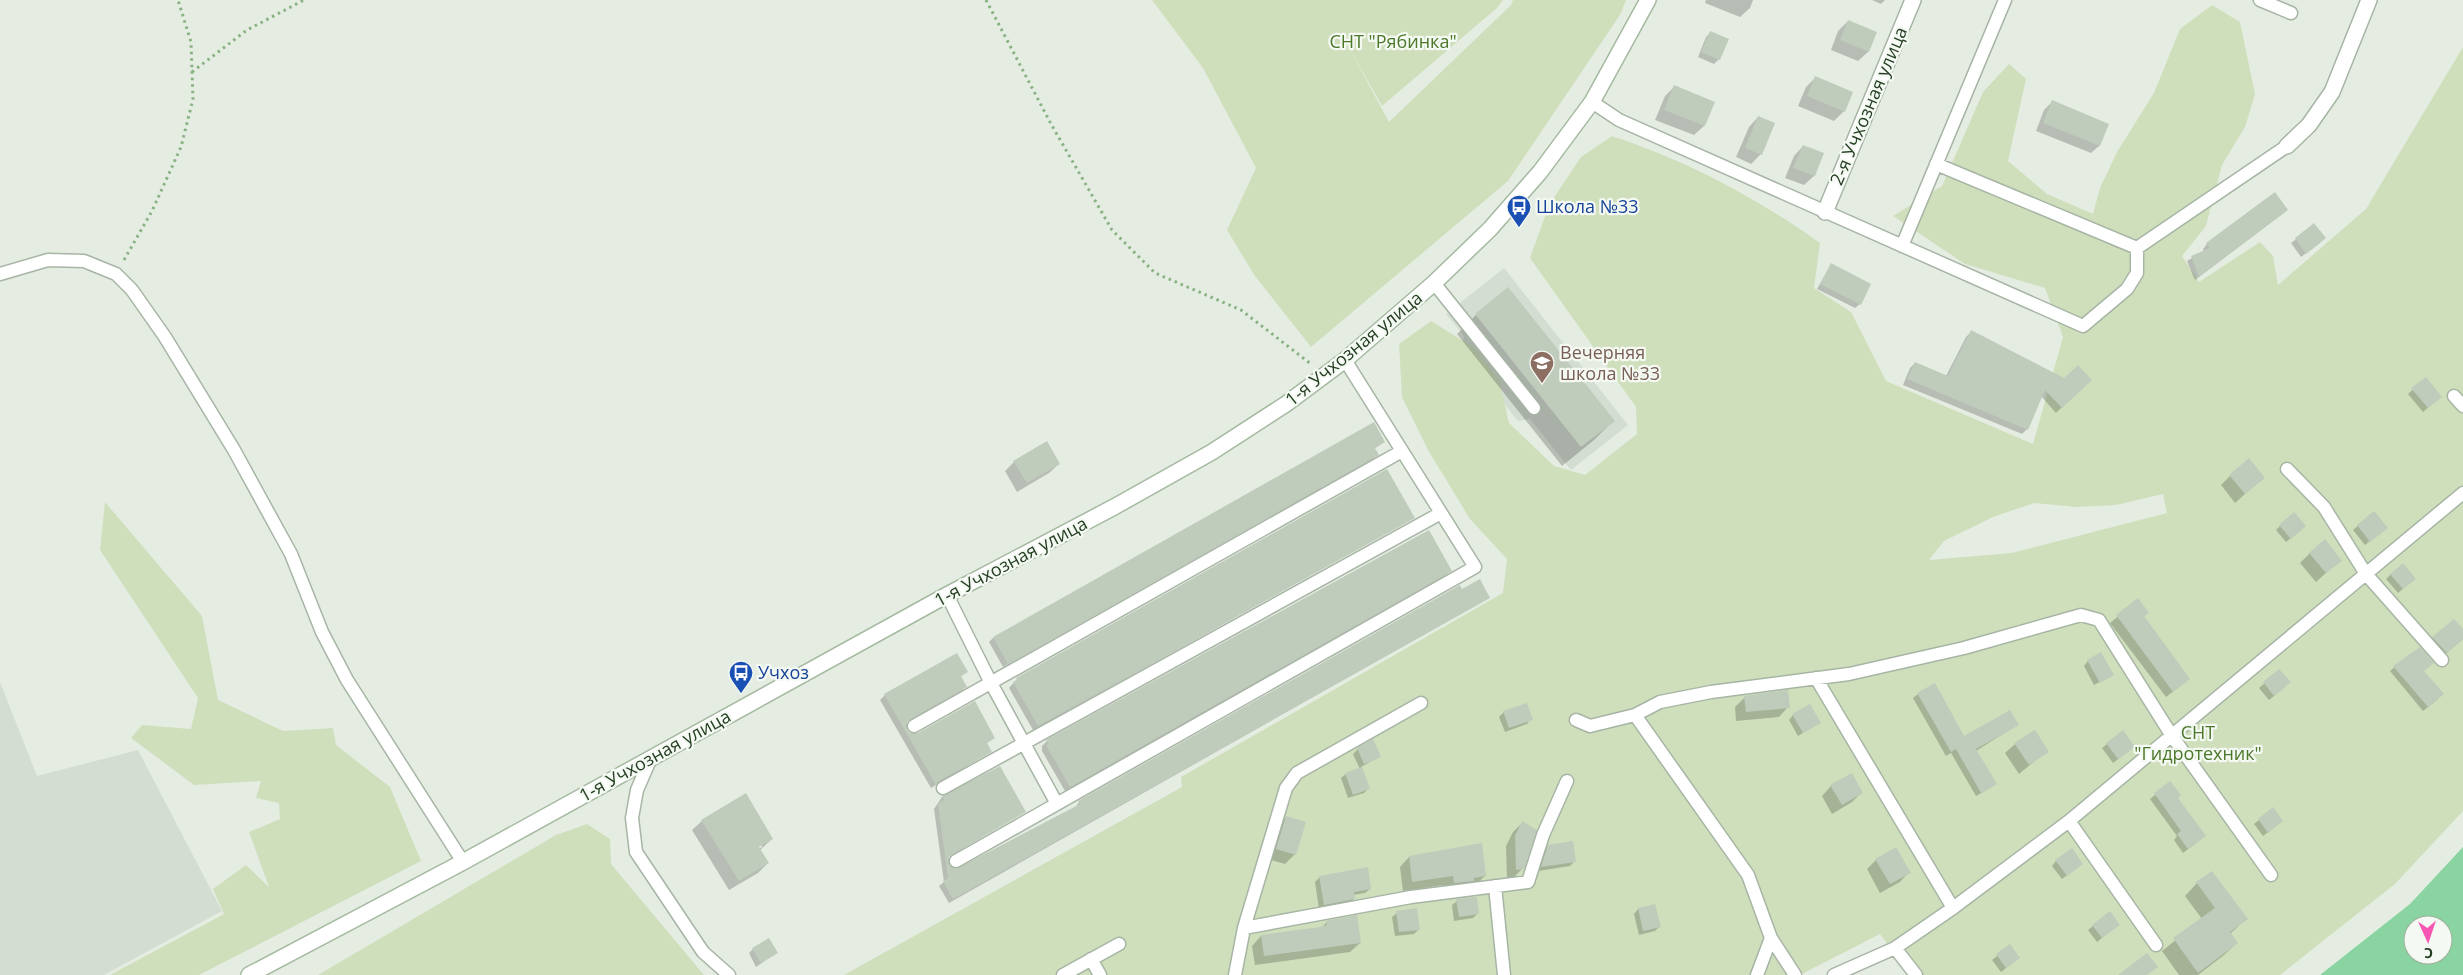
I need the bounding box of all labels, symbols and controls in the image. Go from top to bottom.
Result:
street label: 2-я Учхозная улица [1824,23,1912,188]
park label: СНТ "Рябинка" [1329,29,1457,53]
bus stop icon: Школа №33 [1506,194,1532,228]
place label: Школа №33 [1536,194,1639,218]
street label: 1-я Учхозная улица [1280,285,1427,411]
place label: Вечерняя школа №33 [1560,340,1660,385]
school or university icon: Вечерняя школа №33 [1529,350,1555,384]
street label: 1-я Учхозная улица [930,511,1091,612]
bus stop icon: Учхоз [728,660,754,694]
place label: Учхоз [758,660,809,684]
street label: 1-я Учхозная улица [574,703,735,807]
park label: СНТ "Гидротехник" [2134,720,2262,765]
north arrow [2403,915,2453,965]
text: С [2424,944,2434,963]

